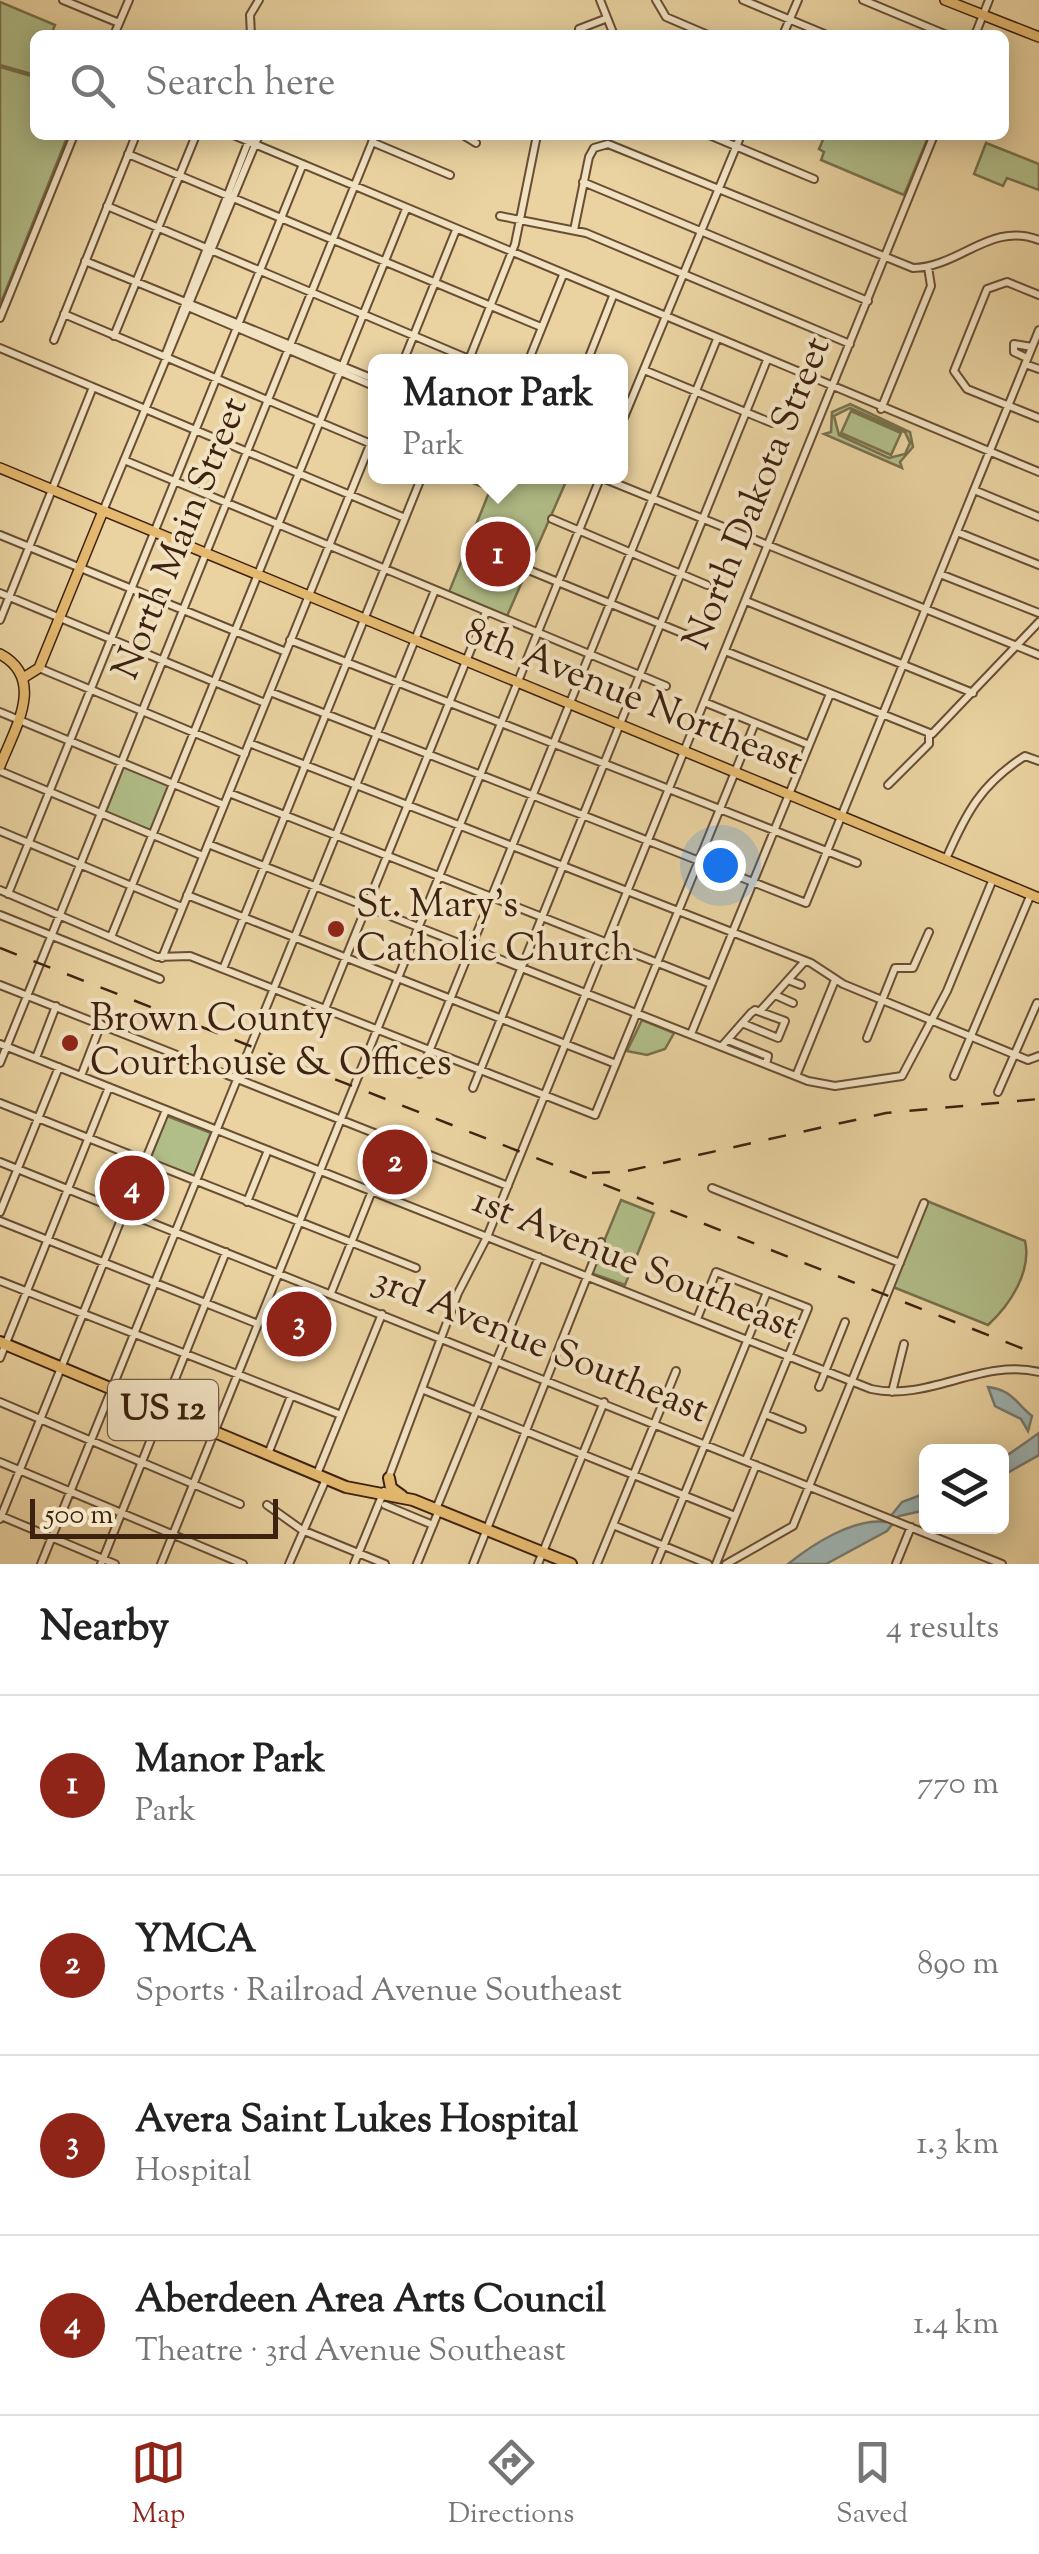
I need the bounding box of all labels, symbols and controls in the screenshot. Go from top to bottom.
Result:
search box [30,30,1009,140]
icon: search [65,58,120,113]
text: Search here [145,58,336,112]
street label: North Dakota Street [672,329,846,659]
popup [368,354,628,484]
text: Manor Park [403,369,593,423]
street label: North Main Street [101,390,263,688]
text: Park [403,423,464,469]
pin: 1 [466,516,530,592]
street label: 8th Avenue Northeast [456,606,810,792]
your location [695,840,746,891]
place label: St. Mary's Catholic Church [356,880,633,978]
marker: St. Mary's Catholic Church [325,918,347,940]
place label: Brown County Courthouse & Offices [90,994,452,1092]
marker: Brown County Courthouse & Offices [59,1032,81,1054]
pin: 2 [362,1124,428,1200]
pin: 4 [100,1150,164,1226]
street label: 1st Avenue Southeast [464,1176,806,1356]
street label: 3rd Avenue Southeast [364,1255,716,1439]
pin: 3 [266,1286,332,1362]
road number: US 12 [108,1380,218,1440]
map controls [919,1444,1009,1534]
button: layers [919,1444,1009,1534]
scale bar [30,1494,278,1538]
text: 500 m [45,1496,113,1536]
text: Nearby [40,1599,169,1659]
text: 4 results [886,1606,999,1652]
text: Manor Park [135,1735,325,1789]
text: 1 [67,1762,78,1808]
text: 770 m [917,1762,999,1808]
text: Park [135,1789,196,1835]
text: YMCA [135,1915,256,1969]
text: 2 [65,1942,80,1988]
text: 890 m [917,1942,999,1988]
text: Sports · Railroad Avenue Southeast [135,1969,622,2015]
text: Avera Saint Lukes Hospital [135,2095,578,2149]
text: 3 [66,2122,79,2168]
text: 1.3 km [916,2122,999,2168]
text: Hospital [135,2149,252,2195]
text: Aberdeen Area Arts Council [135,2275,606,2329]
text: 4 [64,2302,81,2348]
text: 1.4 km [913,2302,999,2348]
text: Theatre · 3rd Avenue Southeast [135,2329,566,2375]
tab: Map [131,2435,186,2535]
tab: Directions [448,2435,574,2535]
tab: Saved [836,2435,908,2535]

